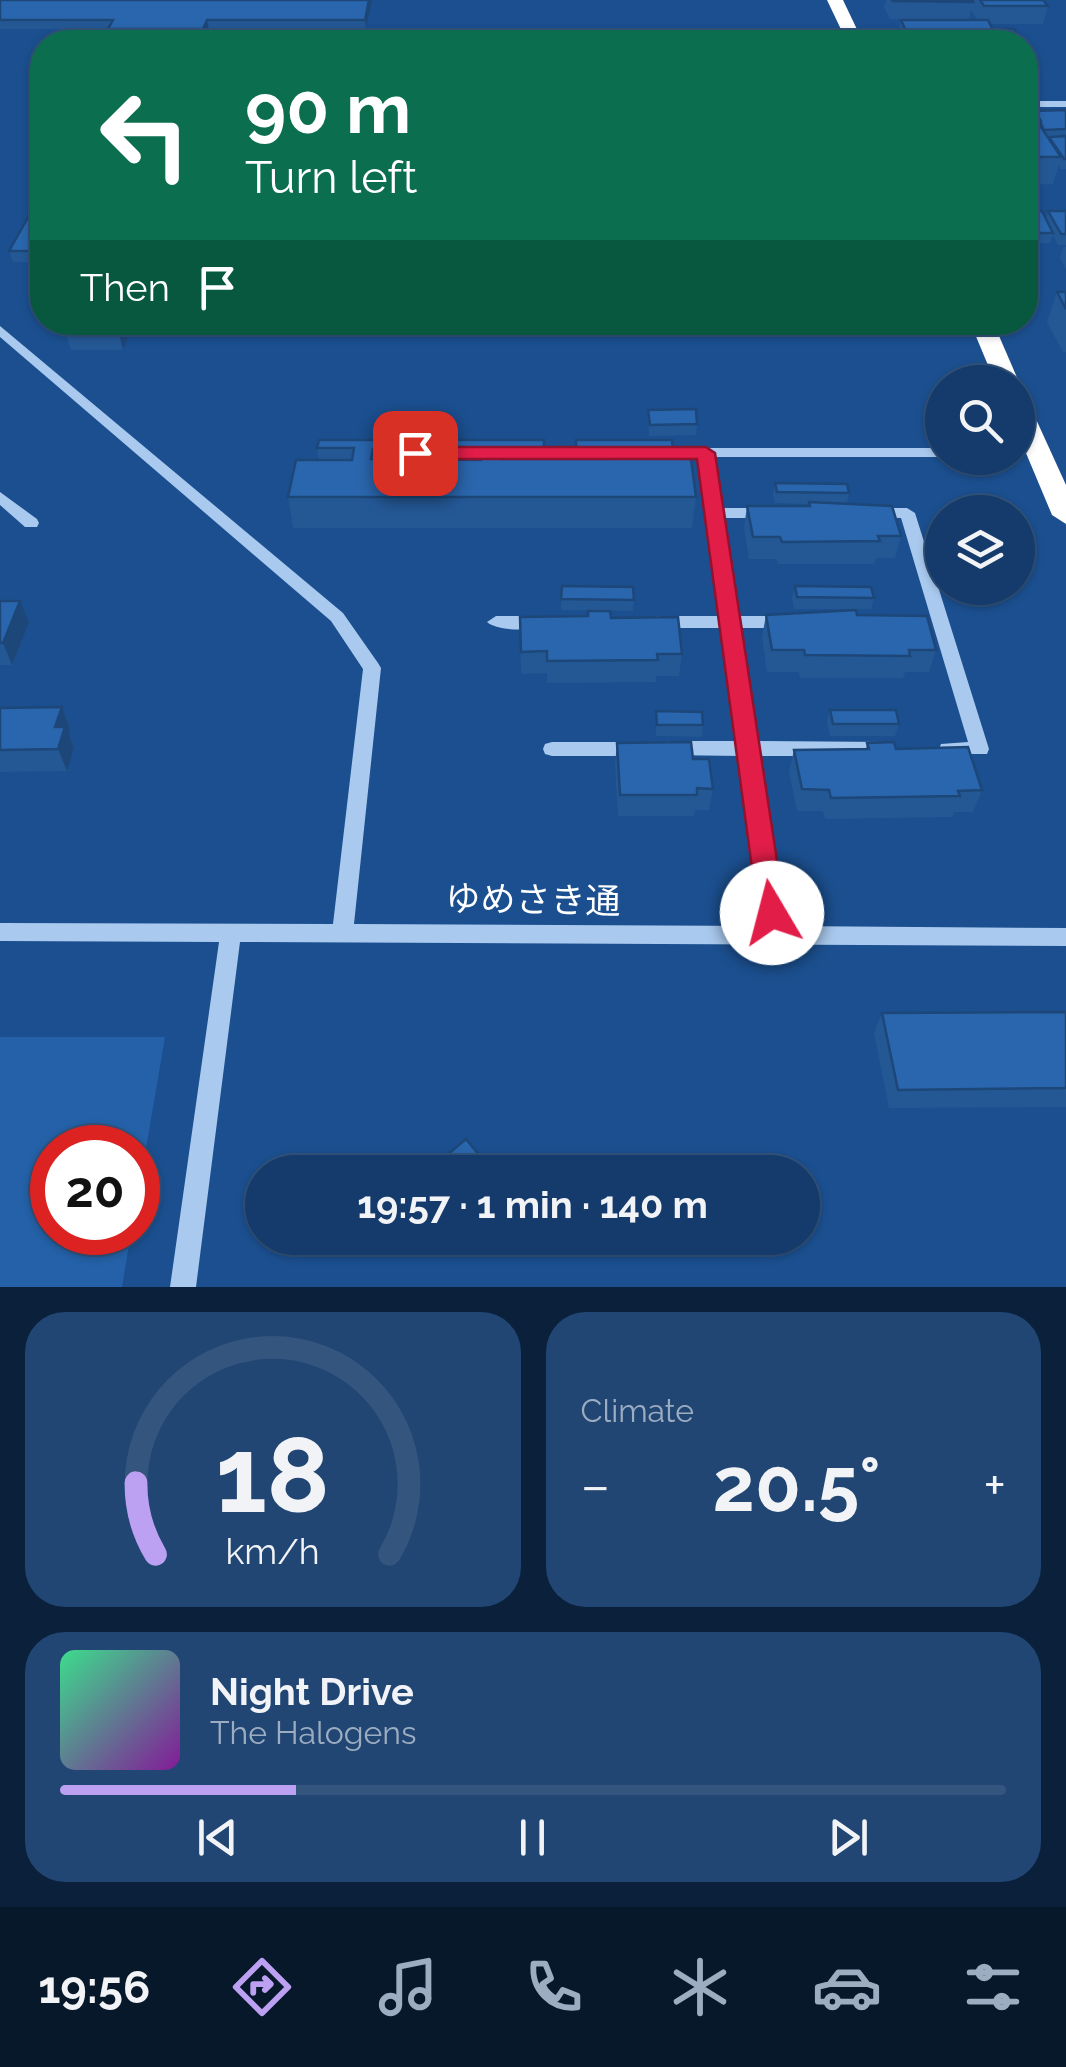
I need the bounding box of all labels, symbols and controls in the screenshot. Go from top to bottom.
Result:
text: 90 m [245,67,411,149]
icon: left [80,70,210,200]
text: Turn left [245,151,417,204]
icon: arrive [190,260,245,315]
text: Then [80,265,170,310]
map controls [925,365,1035,605]
button: search [925,365,1035,475]
pin [373,411,458,496]
icon: arrive [388,426,443,481]
button: layers [925,495,1035,605]
position arrow [720,861,824,965]
street label: ゆめさき通 [445,877,621,922]
speed limit sign: 20 [30,1125,160,1255]
text: 19:57 · 1 min · 140 m [357,1182,708,1227]
text: Climate [581,1392,694,1429]
text: 18 [216,1414,330,1536]
text: 20.5° [713,1440,881,1529]
text: − [581,1453,610,1518]
text: + [983,1453,1006,1518]
text: km/h [226,1530,320,1572]
text: Night Drive [210,1669,414,1714]
text: The Halogens [210,1714,416,1751]
icon: previous [190,1810,245,1865]
icon: pause [505,1810,560,1865]
icon: next [821,1810,876,1865]
icon: directions [227,1952,297,2022]
icon: music [373,1952,443,2022]
icon: phone [519,1952,589,2022]
icon: climate [665,1952,735,2022]
icon: car [812,1952,882,2022]
icon: filters [958,1952,1028,2022]
text: 19:56 [38,1961,150,2014]

